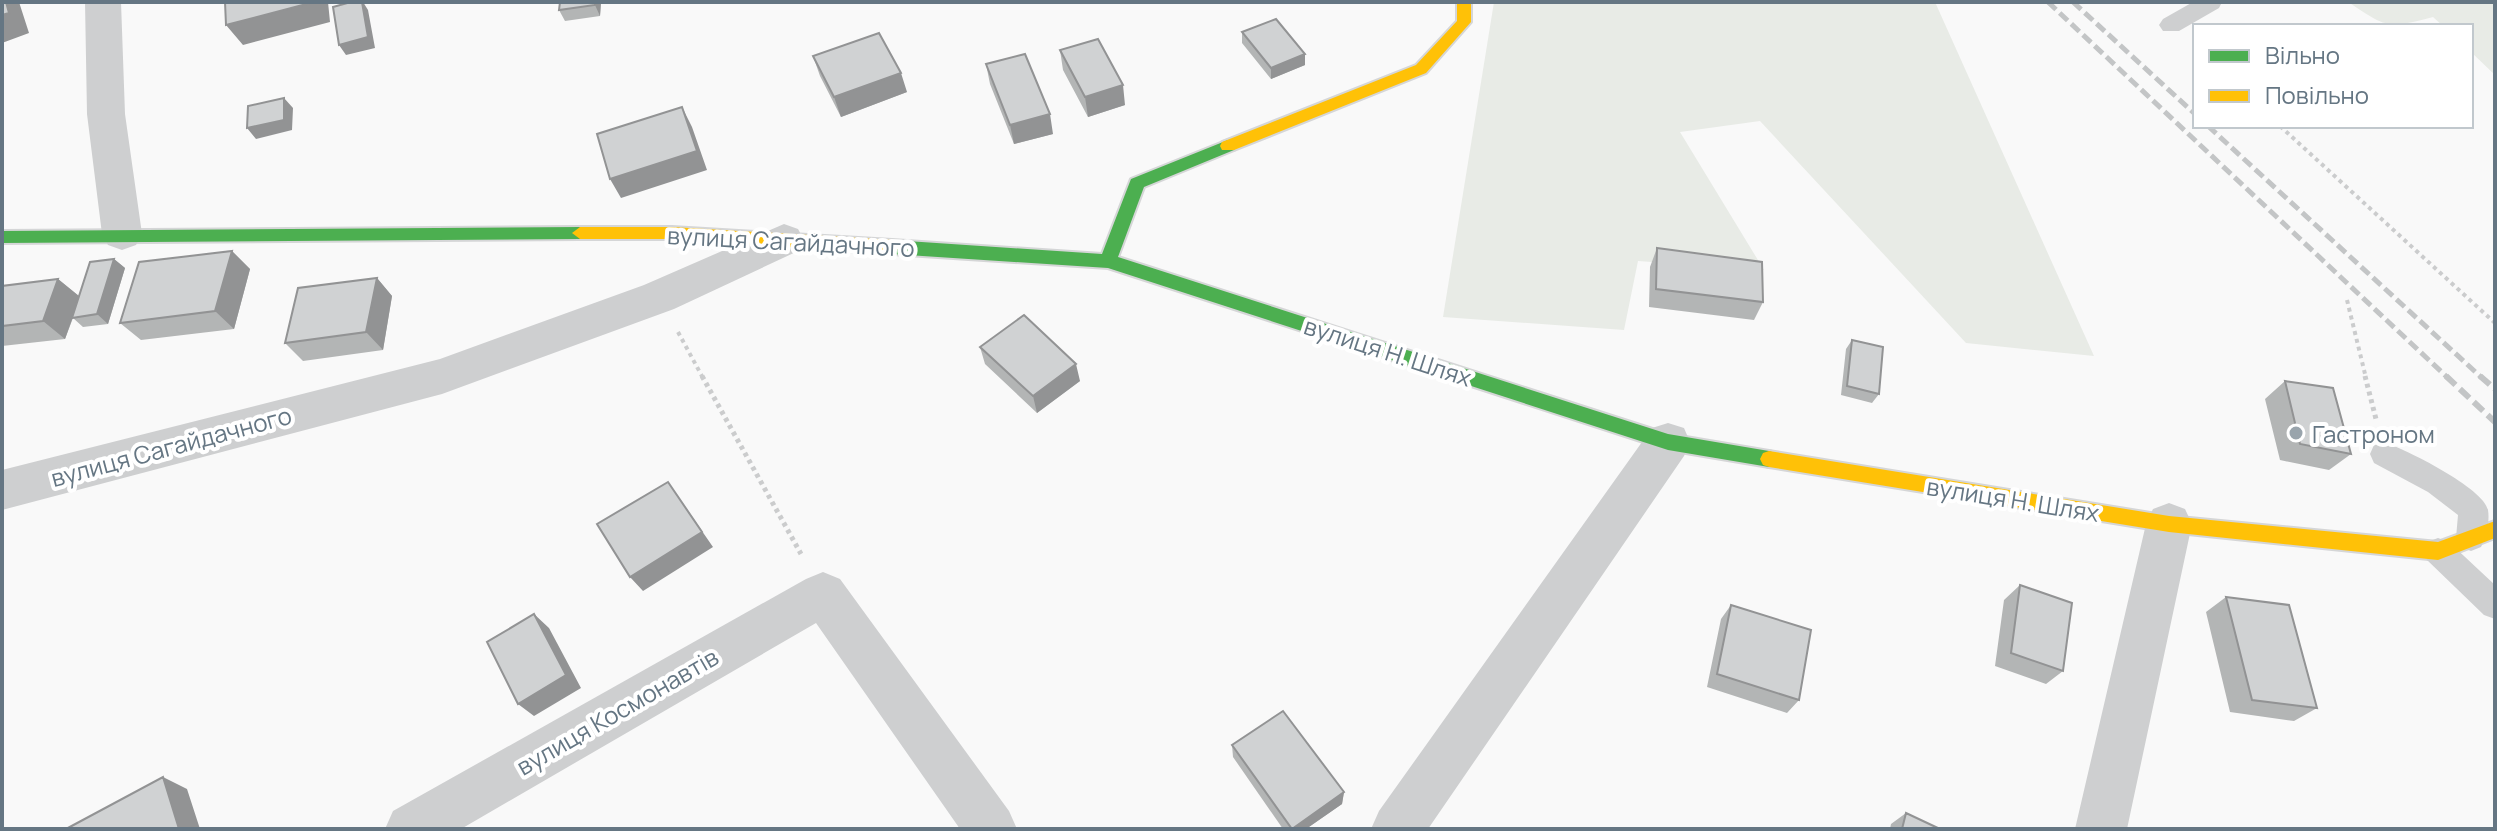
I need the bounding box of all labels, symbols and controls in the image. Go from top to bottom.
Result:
legend [2193,24,2473,128]
text: Вільно [2265,38,2340,71]
text: Повільно [2265,78,2369,111]
street label: вулиця Сагайдачного [666,218,916,264]
street label: вулиця Н. Шлях [1300,308,1476,394]
street label: вулиця Сагайдачного [47,398,295,494]
place label: Гастроном [2312,417,2435,450]
marker: Гастроном [2287,424,2305,442]
street label: вулиця Н. Шлях [1924,469,2102,529]
street label: вулиця Космонавтів [510,640,724,782]

